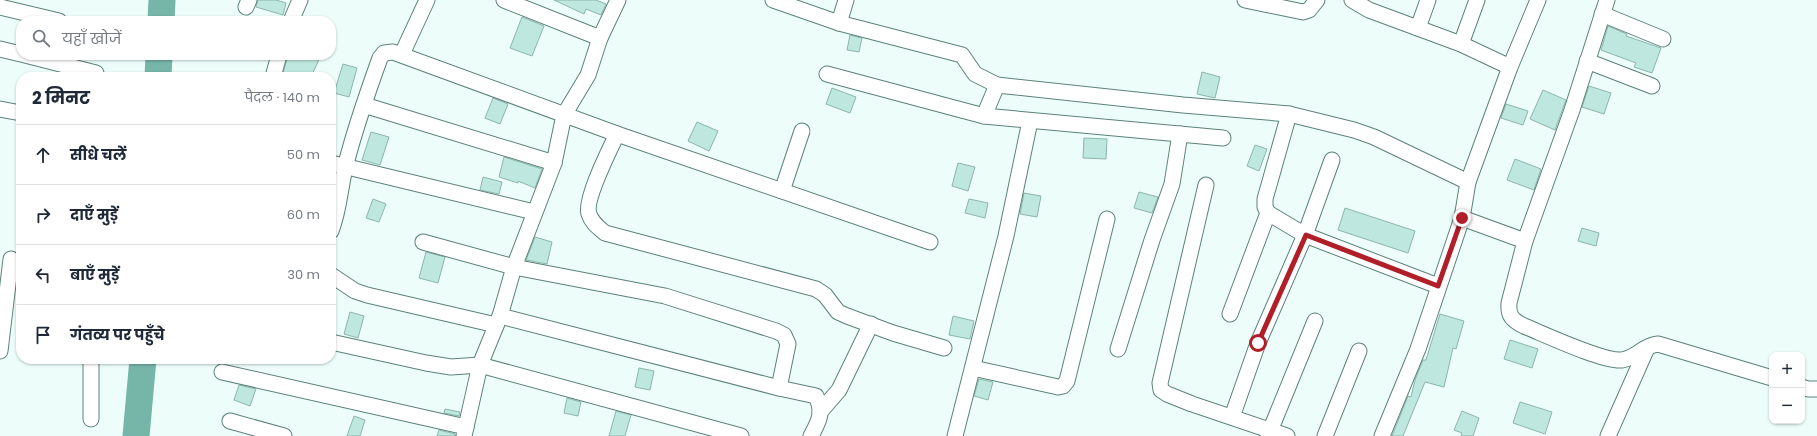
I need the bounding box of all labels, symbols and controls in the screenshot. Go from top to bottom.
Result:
search box [16,16,336,60]
icon: search [30,27,52,49]
text: यहाँ खोजें [62,28,121,49]
text: 2 मिनट [32,86,90,110]
text: पैदल · 140 m [245,88,320,107]
icon: ahead [32,144,54,166]
text: सीधे चलें [70,144,126,165]
text: 50 m [287,145,320,164]
icon: right [32,204,54,226]
text: दाएँ मुड़ें [70,204,118,225]
text: 60 m [287,205,320,224]
route end [1453,209,1471,227]
icon: left [32,264,54,286]
text: बाएँ मुड़ें [70,264,119,285]
text: 30 m [287,265,320,284]
icon: arrive [32,324,54,346]
text: गंतव्य पर पहुँचे [70,324,165,345]
route start [1249,334,1267,352]
map controls [1769,352,1805,424]
button: + [1769,352,1805,388]
button: − [1769,388,1805,424]

